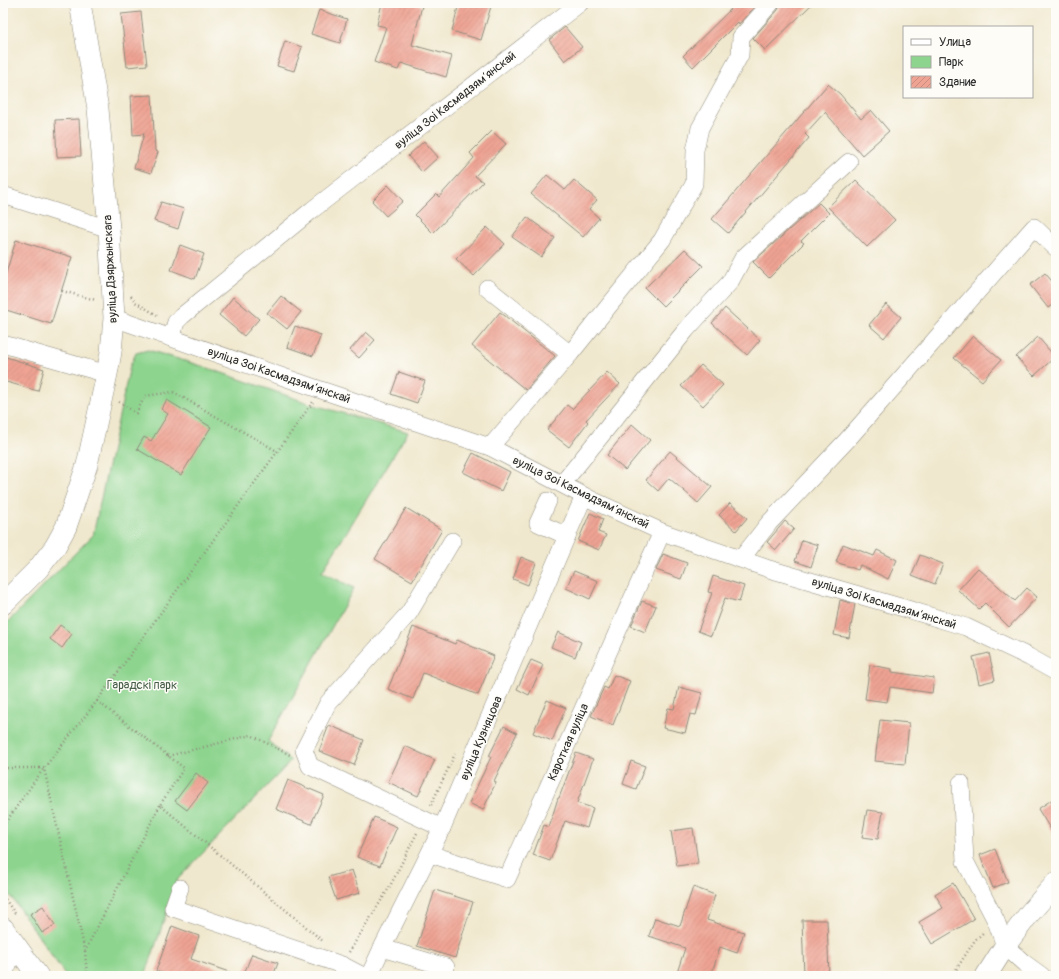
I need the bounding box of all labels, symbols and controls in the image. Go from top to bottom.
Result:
legend [903,26,1033,98]
text: Улица [939,35,971,50]
street label: вуліца Зоі Касмадзямʼянскай [391,48,519,153]
text: Парк [939,55,964,70]
text: Здание [939,75,976,90]
street label: вуліца Дзяржынскага [100,214,121,323]
street label: вуліца Зоі Касмадзямʼянскай [205,344,353,407]
street label: вуліца Зоі Касмадзямʼянскай [510,453,652,532]
street label: вуліца Зоі Касмадзямʼянскай [810,574,958,633]
park label: Гарадскі парк [107,678,177,693]
street label: вуліца Кузняцова [457,693,506,783]
street label: Кароткая вуліца [545,701,592,783]

